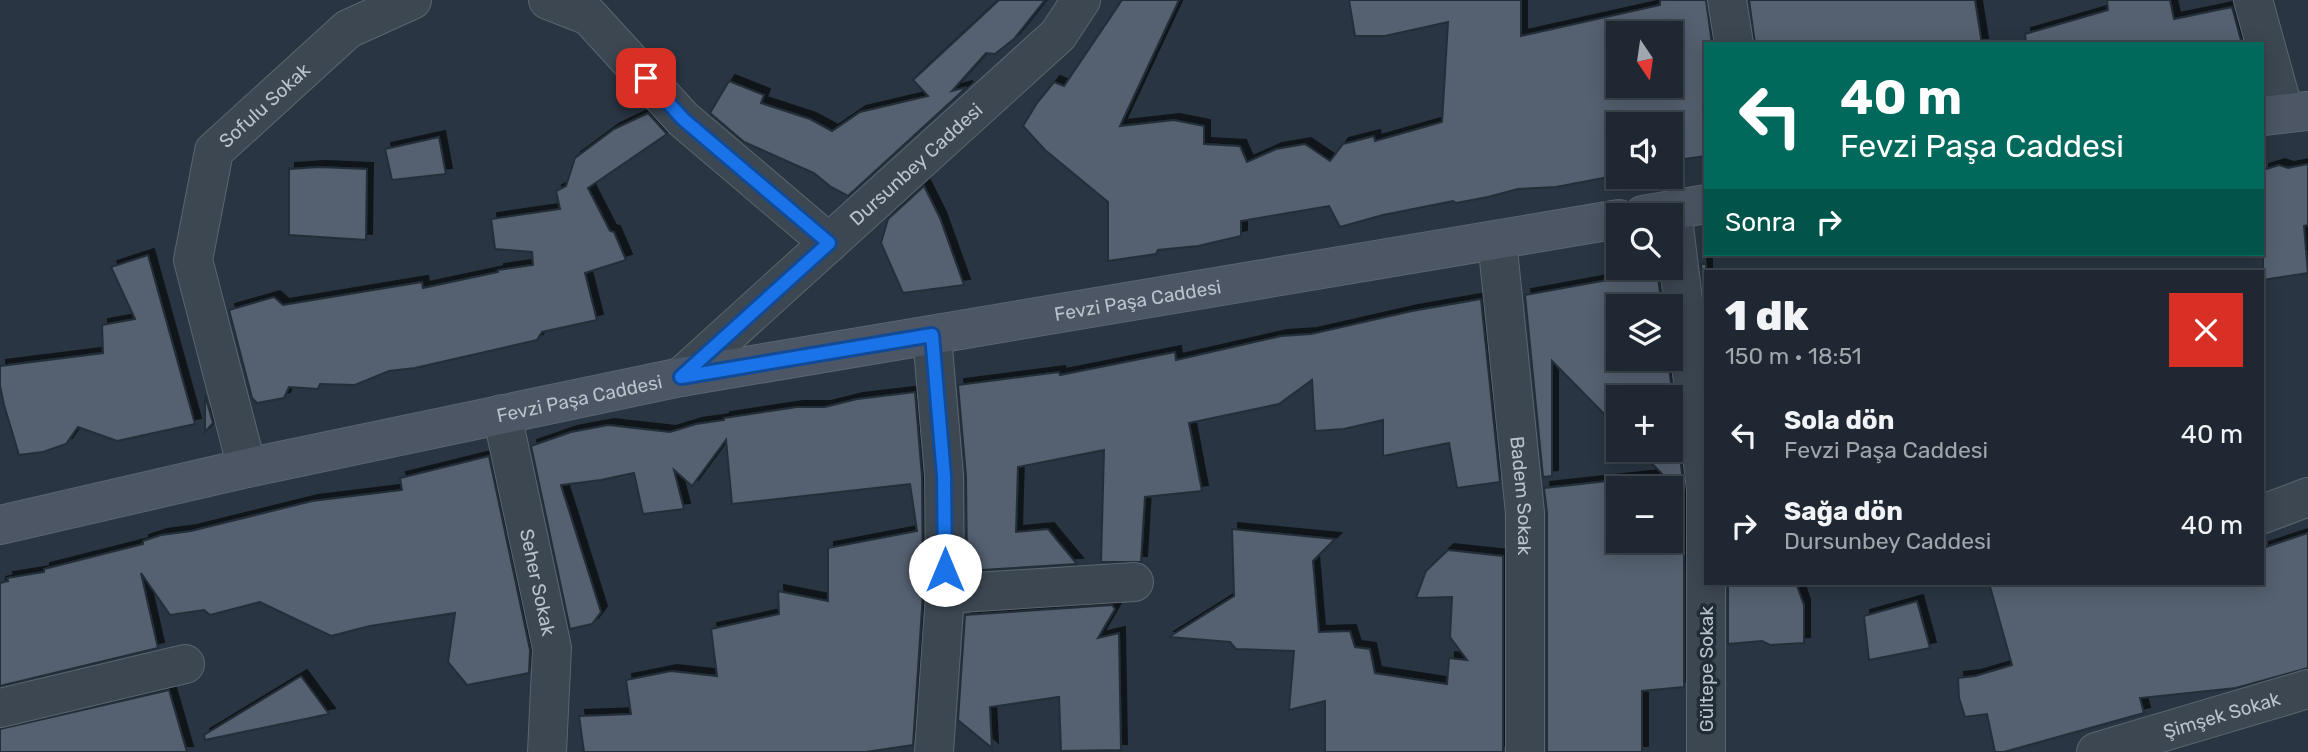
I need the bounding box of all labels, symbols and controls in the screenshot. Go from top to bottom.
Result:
north arrow [1606,21,1684,98]
map controls [1606,21,1683,553]
pin [616,48,676,108]
street label: Sofulu Sokak [214,58,315,152]
icon: arrive [627,59,665,97]
text: 40 m [1840,68,1962,126]
icon: left [1725,70,1816,161]
street label: Dursunbey Caddesi [845,98,987,230]
button: sound [1606,112,1683,189]
text: Fevzi Paşa Caddesi [1840,127,2124,165]
button: search [1606,203,1683,280]
icon: right [1810,203,1848,241]
text: Sonra [1725,207,1796,238]
street label: Fevzi Paşa Caddesi [1053,275,1223,325]
text: 1 dk [1725,291,1808,341]
button: close [2169,293,2243,367]
button: layers [1606,294,1683,371]
text: 150 m · 18:51 [1725,342,1862,370]
street label: Fevzi Paşa Caddesi [494,370,664,427]
button: + [1606,385,1683,462]
text: Sola dön [1784,405,1894,436]
icon: left [1725,416,1763,454]
text: 40 m [2181,419,2243,450]
street label: Badem Sokak [1506,435,1537,555]
text: Fevzi Paşa Caddesi [1784,436,1988,464]
button: − [1606,476,1683,553]
text: Sağa dön [1784,496,1903,527]
icon: right [1725,507,1763,545]
text: 40 m [2181,510,2243,541]
street label: Seher Sokak [515,527,561,638]
text: Dursunbey Caddesi [1784,527,1991,555]
position arrow [908,533,982,607]
street label: Gültepe Sokak [1695,606,1718,732]
street label: Şimşek Sokak [2160,686,2283,743]

